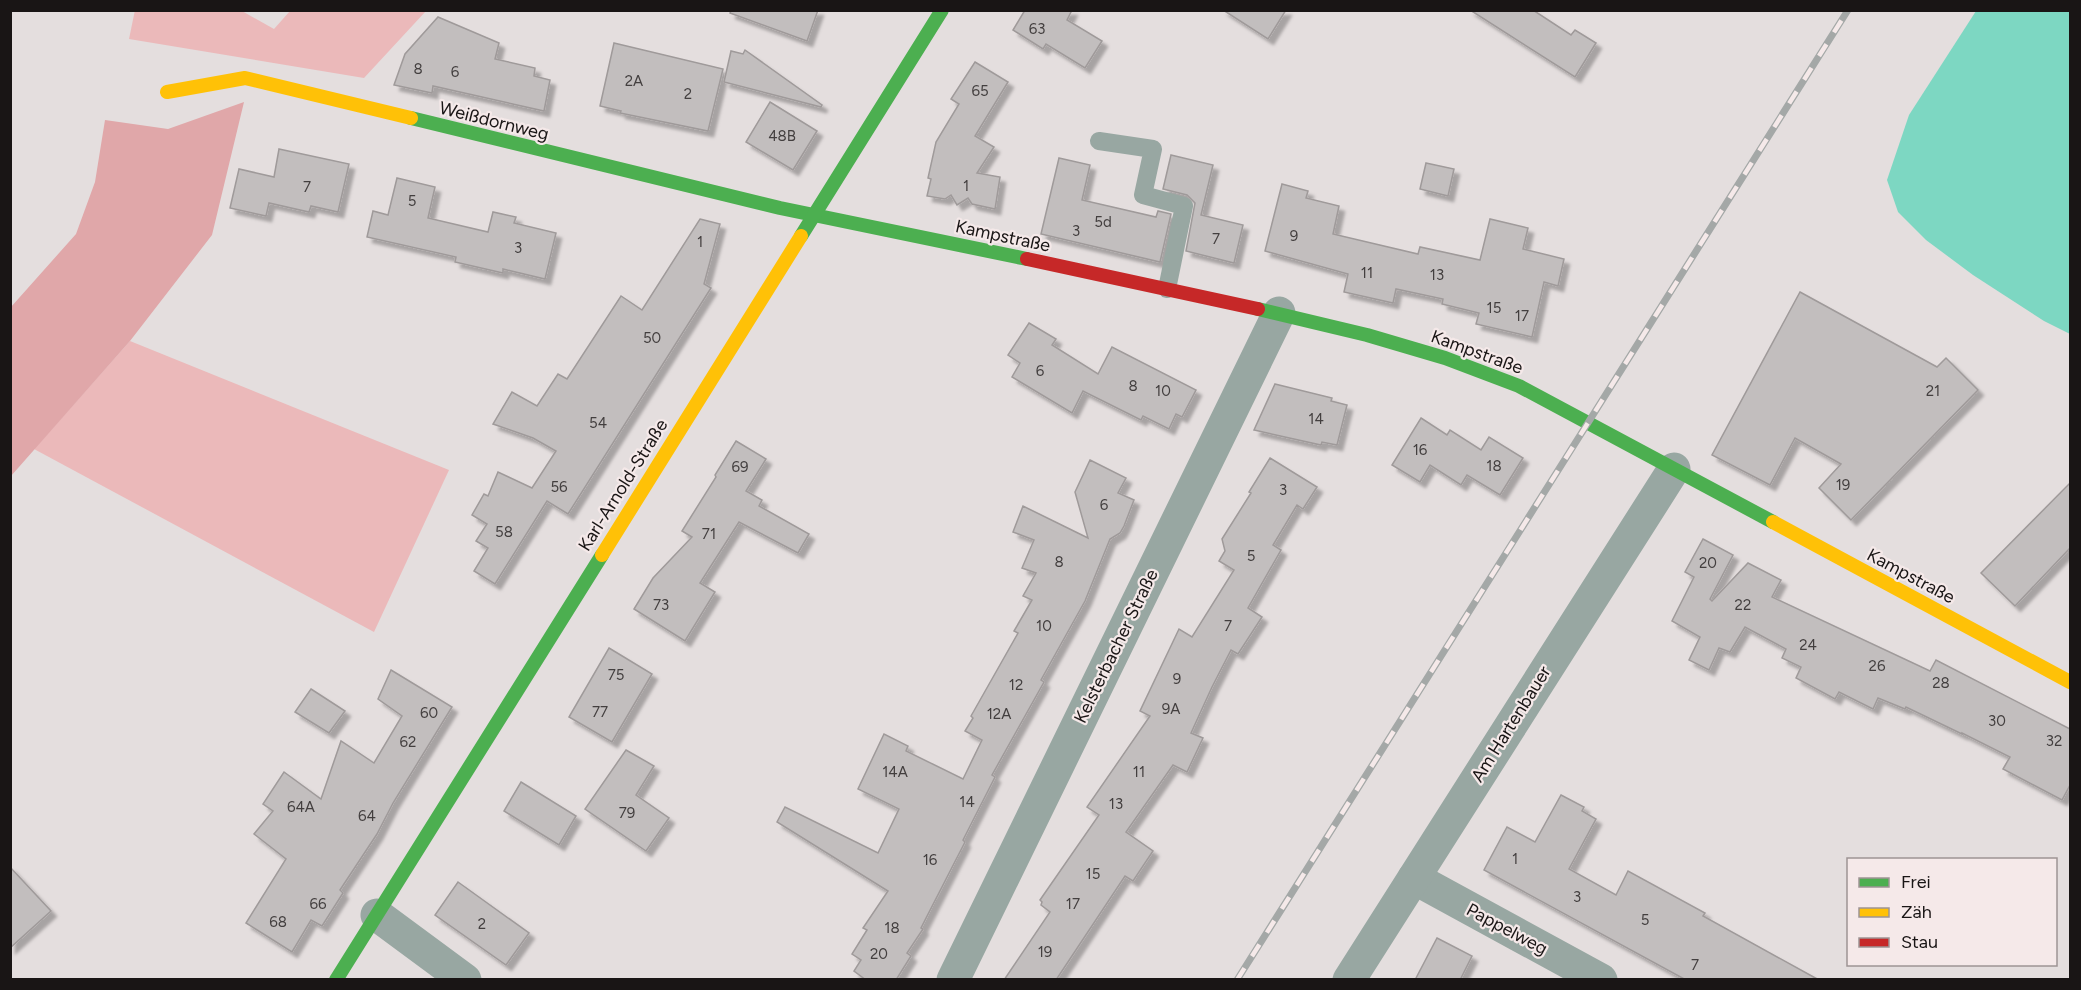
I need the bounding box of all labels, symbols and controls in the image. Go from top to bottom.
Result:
house number: 63 [1029,20,1045,38]
house number: 8 [413,60,423,78]
house number: 6 [451,63,460,81]
house number: 2A [625,72,643,90]
house number: 65 [971,82,989,100]
house number: 2 [684,85,692,103]
street label: Weißdornweg [437,97,551,145]
house number: 48B [768,127,796,145]
house number: 1 [963,177,969,195]
house number: 7 [303,178,311,196]
house number: 5 [408,192,416,210]
house number: 5d [1094,213,1112,231]
street label: Kampstraße [954,215,1053,257]
house number: 3 [1072,222,1080,240]
house number: 9 [1290,227,1298,245]
house number: 7 [1212,230,1220,248]
house number: 1 [697,233,703,251]
house number: 3 [514,239,522,257]
house number: 11 [1361,264,1373,282]
house number: 13 [1430,266,1444,284]
house number: 15 [1487,299,1501,317]
house number: 17 [1515,307,1529,325]
street label: Kampstraße [1428,325,1526,379]
house number: 50 [643,329,661,347]
house number: 6 [1036,362,1045,380]
house number: 8 [1128,377,1138,395]
house number: 10 [1155,382,1171,400]
house number: 21 [1926,382,1940,400]
house number: 14 [1308,410,1324,428]
house number: 54 [589,414,607,432]
street label: Karl-Arnold-Straße [574,415,673,555]
house number: 16 [1413,441,1428,459]
house number: 18 [1486,457,1502,475]
house number: 69 [732,458,748,476]
house number: 19 [1836,476,1850,494]
house number: 56 [550,478,568,496]
house number: 3 [1279,481,1287,499]
house number: 6 [1100,496,1109,514]
house number: 58 [495,523,513,541]
house number: 71 [702,525,716,543]
street label: Kampstraße [1863,544,1959,608]
house number: 5 [1247,547,1255,565]
house number: 8 [1054,553,1064,571]
house number: 20 [1699,554,1717,572]
street label: Kelsterbacher Straße [1069,565,1163,727]
house number: 73 [653,596,669,614]
house number: 22 [1735,596,1751,614]
house number: 10 [1036,617,1052,635]
house number: 7 [1224,617,1232,635]
house number: 24 [1799,636,1817,654]
house number: 26 [1869,657,1886,675]
street label: Am Hartenbauer [1466,662,1556,786]
house number: 75 [608,666,624,684]
house number: 9 [1173,670,1181,688]
house number: 28 [1932,674,1950,692]
house number: 12 [1009,676,1023,694]
house number: 9A [1162,700,1180,718]
house number: 77 [592,703,608,721]
house number: 60 [420,704,438,722]
house number: 12A [987,705,1011,723]
house number: 30 [1988,712,2006,730]
house number: 32 [2046,732,2062,750]
house number: 62 [400,733,416,751]
house number: 14A [882,763,908,781]
house number: 11 [1133,763,1145,781]
house number: 14 [959,793,975,811]
house number: 13 [1109,795,1123,813]
house number: 64A [287,798,315,816]
house number: 79 [619,804,635,822]
house number: 64 [358,807,376,825]
house number: 1 [1512,850,1518,868]
house number: 16 [923,851,938,869]
legend [1847,858,2057,966]
house number: 15 [1086,865,1100,883]
text: Frei [1901,871,1931,893]
house number: 3 [1573,888,1581,906]
house number: 66 [310,895,327,913]
house number: 17 [1066,895,1080,913]
street label: Pappelweg [1463,898,1551,960]
text: Zäh [1901,901,1932,923]
house number: 5 [1641,911,1649,929]
house number: 68 [269,913,287,931]
house number: 2 [478,915,486,933]
house number: 18 [884,919,900,937]
text: Stau [1901,931,1938,953]
house number: 19 [1038,943,1052,961]
house number: 20 [870,945,888,963]
house number: 7 [1691,956,1699,974]

